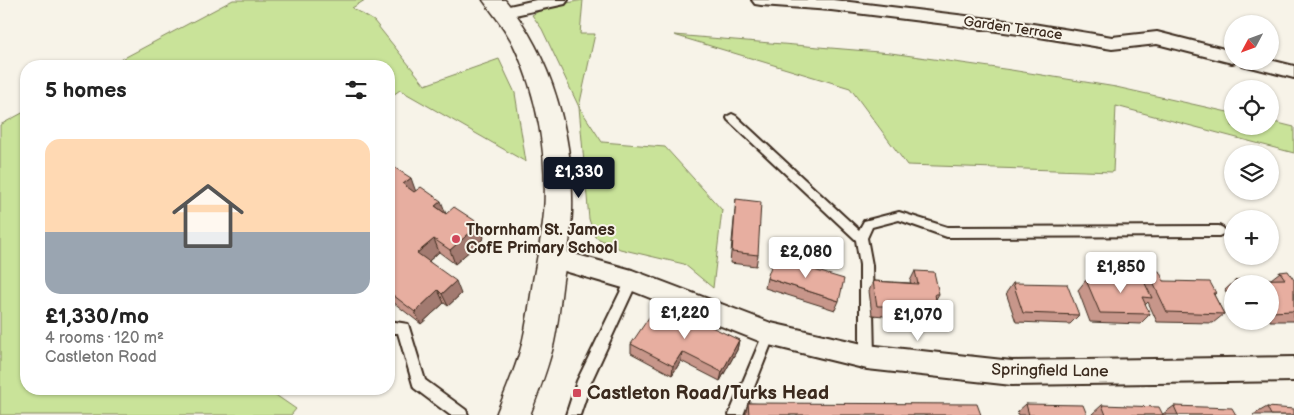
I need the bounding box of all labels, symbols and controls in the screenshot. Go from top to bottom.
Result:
street label: Garden Terrace [963,13,1063,43]
north arrow [1224,15,1279,70]
map controls [1224,15,1279,330]
icon: filters [342,76,370,104]
text: 5 homes [45,78,127,103]
button: locate [1224,80,1279,135]
button: layers [1224,145,1279,200]
pin: £1,330 [538,156,620,199]
text: £1,330 [555,163,603,182]
icon: home [163,171,253,261]
button: + [1224,210,1279,265]
place label: Thornham St. James CofE Primary School [466,221,617,258]
marker: Thornham St. James CofE Primary School [450,233,462,245]
pin: £2,080 [765,236,847,279]
text: £2,080 [780,243,832,262]
pin: £1,850 [1080,252,1162,294]
text: £1,850 [1096,258,1146,277]
button: − [1224,275,1279,330]
pin: £1,220 [644,298,726,340]
pin: £1,070 [877,300,959,342]
text: £1,330/mo [45,304,149,329]
text: £1,220 [660,304,710,323]
text: £1,070 [893,306,943,325]
text: 4 rooms · 120 m² [45,329,164,348]
text: Castleton Road [45,348,157,367]
street label: Springfield Lane [991,360,1109,382]
place label: Castleton Road/Turks Head [587,382,829,405]
marker: Castleton Road/Turks Head [571,387,583,399]

